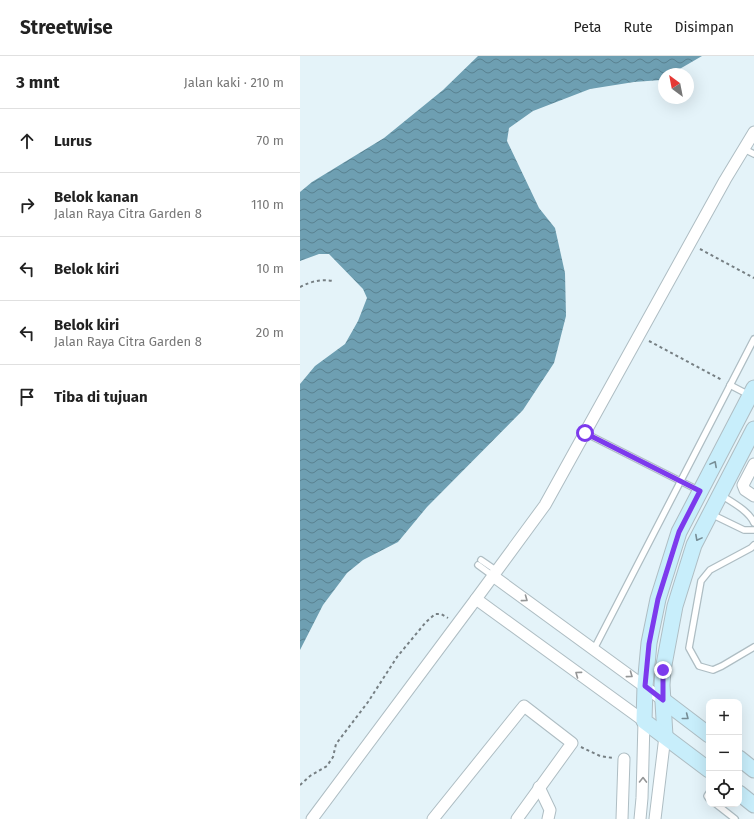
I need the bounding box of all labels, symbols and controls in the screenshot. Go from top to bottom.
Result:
text: Streetwise [20,16,113,39]
text: Peta [574,19,601,36]
text: Rute [623,19,653,36]
text: Disimpan [675,19,734,36]
north arrow [658,68,694,104]
text: 3 mnt [16,72,60,93]
text: Jalan kaki · 210 m [184,75,284,90]
icon: ahead [16,130,38,152]
text: Lurus [54,132,92,150]
text: 70 m [257,133,284,148]
text: Belok kanan [54,188,138,206]
icon: right [16,194,38,216]
text: 110 m [251,197,284,212]
text: Jalan Raya Citra Garden 8 [54,206,202,221]
icon: left [16,258,38,280]
text: Belok kiri [54,260,119,278]
text: 10 m [257,261,284,276]
text: Belok kiri [54,316,119,334]
icon: left [16,322,38,344]
text: 20 m [256,325,284,340]
text: Jalan Raya Citra Garden 8 [54,334,202,349]
icon: arrive [16,386,38,408]
text: Tiba di tujuan [54,388,148,406]
route start [576,424,594,442]
one-way arrow [709,461,717,468]
one-way arrow [695,534,702,541]
one-way arrow [521,594,528,601]
route end [654,661,672,679]
one-way arrow [625,670,632,677]
one-way arrow [576,671,583,678]
map controls [706,699,742,807]
button: + [706,699,742,735]
one-way arrow [682,713,689,720]
button: − [706,735,742,771]
button: locate [706,771,742,807]
one-way arrow [638,777,647,783]

